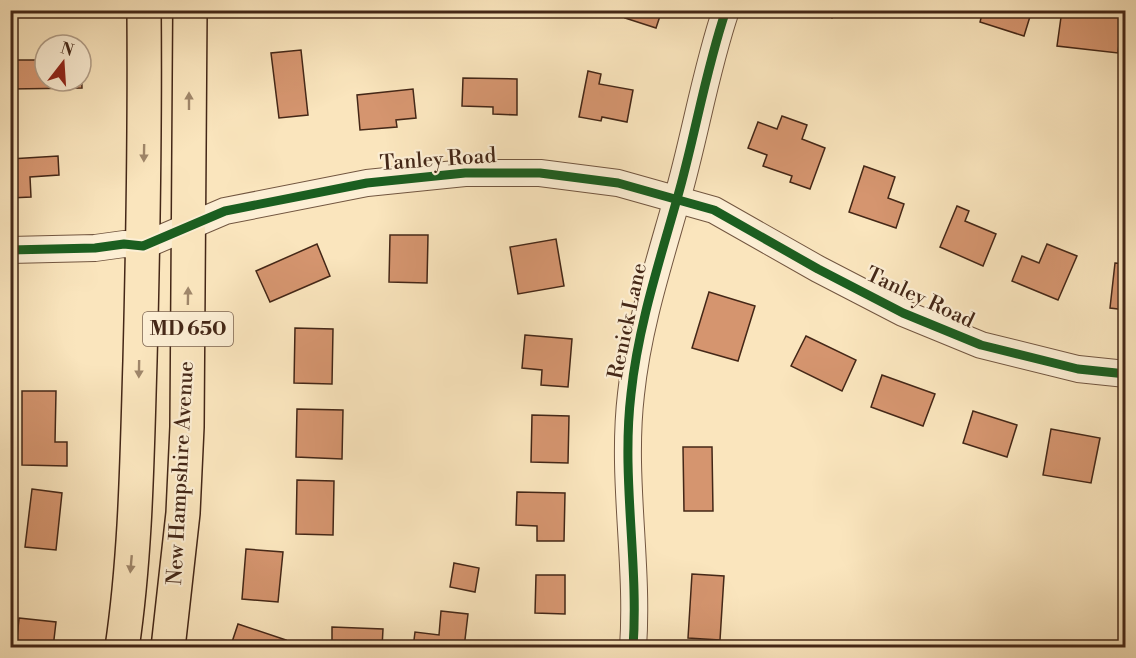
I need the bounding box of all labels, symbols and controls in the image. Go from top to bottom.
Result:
north arrow [33,33,93,93]
text: N [58,38,76,61]
one-way arrow [184,91,194,110]
one-way arrow [139,143,148,162]
street label: Tanley Road [379,143,497,177]
street label: Renick Lane [603,261,653,381]
street label: Tanley Road [862,262,978,334]
one-way arrow [183,286,193,305]
road number: MD 650 [143,312,233,346]
one-way arrow [135,359,144,378]
street label: New Hampshire Avenue [162,360,200,586]
one-way arrow [126,554,136,573]

